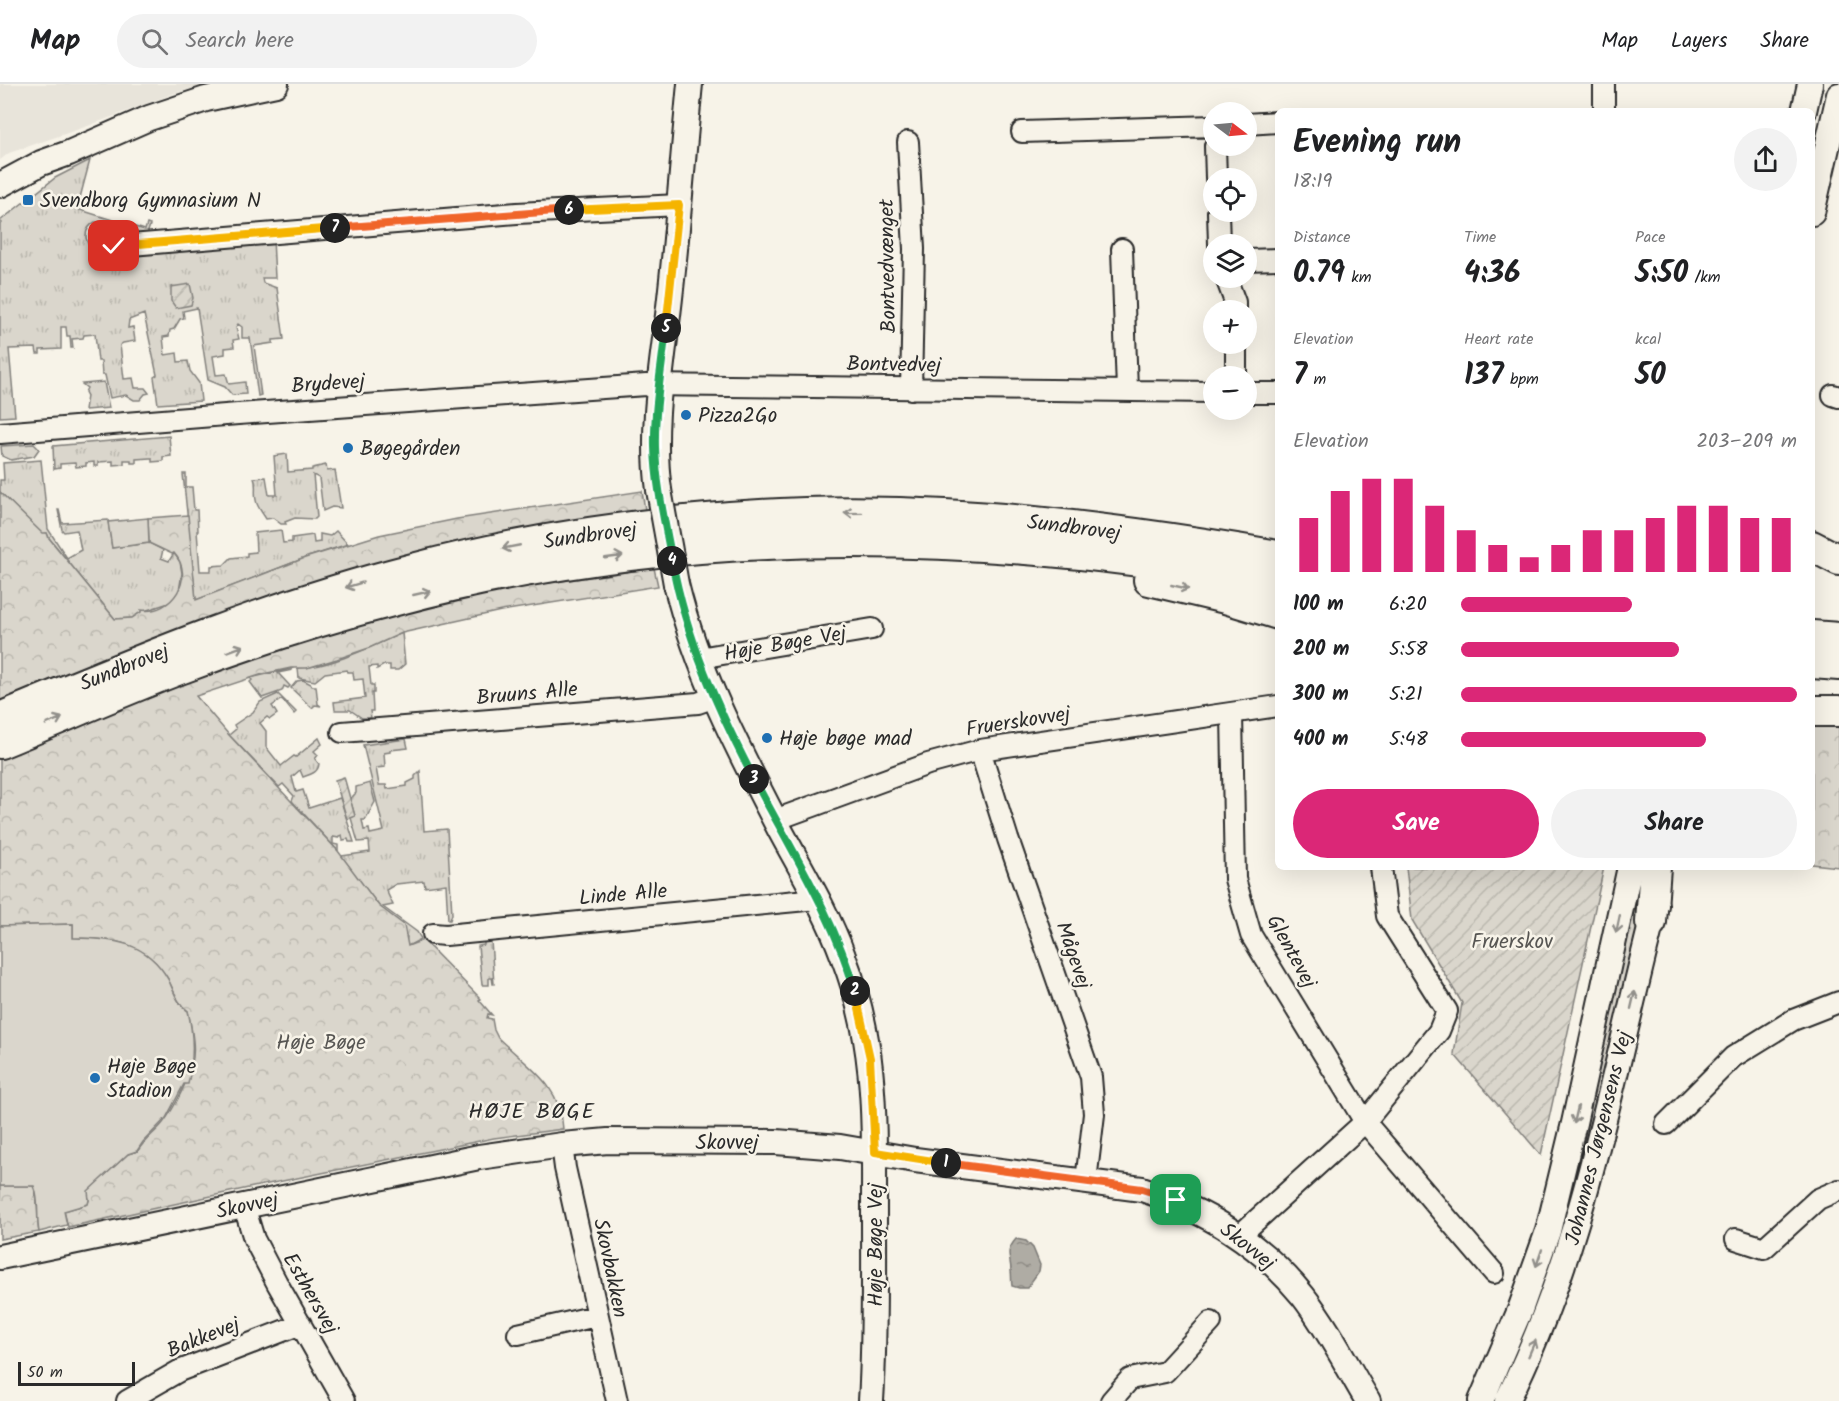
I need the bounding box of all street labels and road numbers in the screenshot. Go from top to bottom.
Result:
street label: Bontvedvænget [871,198,906,333]
street label: Bontvedvej [846,348,942,383]
street label: Brydevej [290,365,367,404]
street label: Sundbrovej [1025,506,1123,551]
street label: Sundbrovej [541,514,640,559]
street label: Høje Bøge Vej [722,617,850,671]
street label: Sundbrovej [75,635,175,701]
street label: Bruuns Alle [475,674,580,715]
street label: Fruerskovvej [964,698,1073,747]
street label: Linde Alle [578,875,669,916]
street label: Glentevej [1257,909,1325,995]
street label: Mågevej [1046,917,1100,994]
street label: Johannes Jørgensens Vej [1557,1027,1642,1249]
street label: Skovvej [695,1127,759,1160]
street label: Høje Bøge Vej [860,1183,893,1307]
street label: Skovvej [213,1184,282,1229]
street label: Skovvej [1212,1215,1283,1280]
street label: Skovbakken [583,1216,636,1321]
street label: Esthersvej [273,1247,347,1341]
street label: Bakkevej [162,1309,246,1368]

